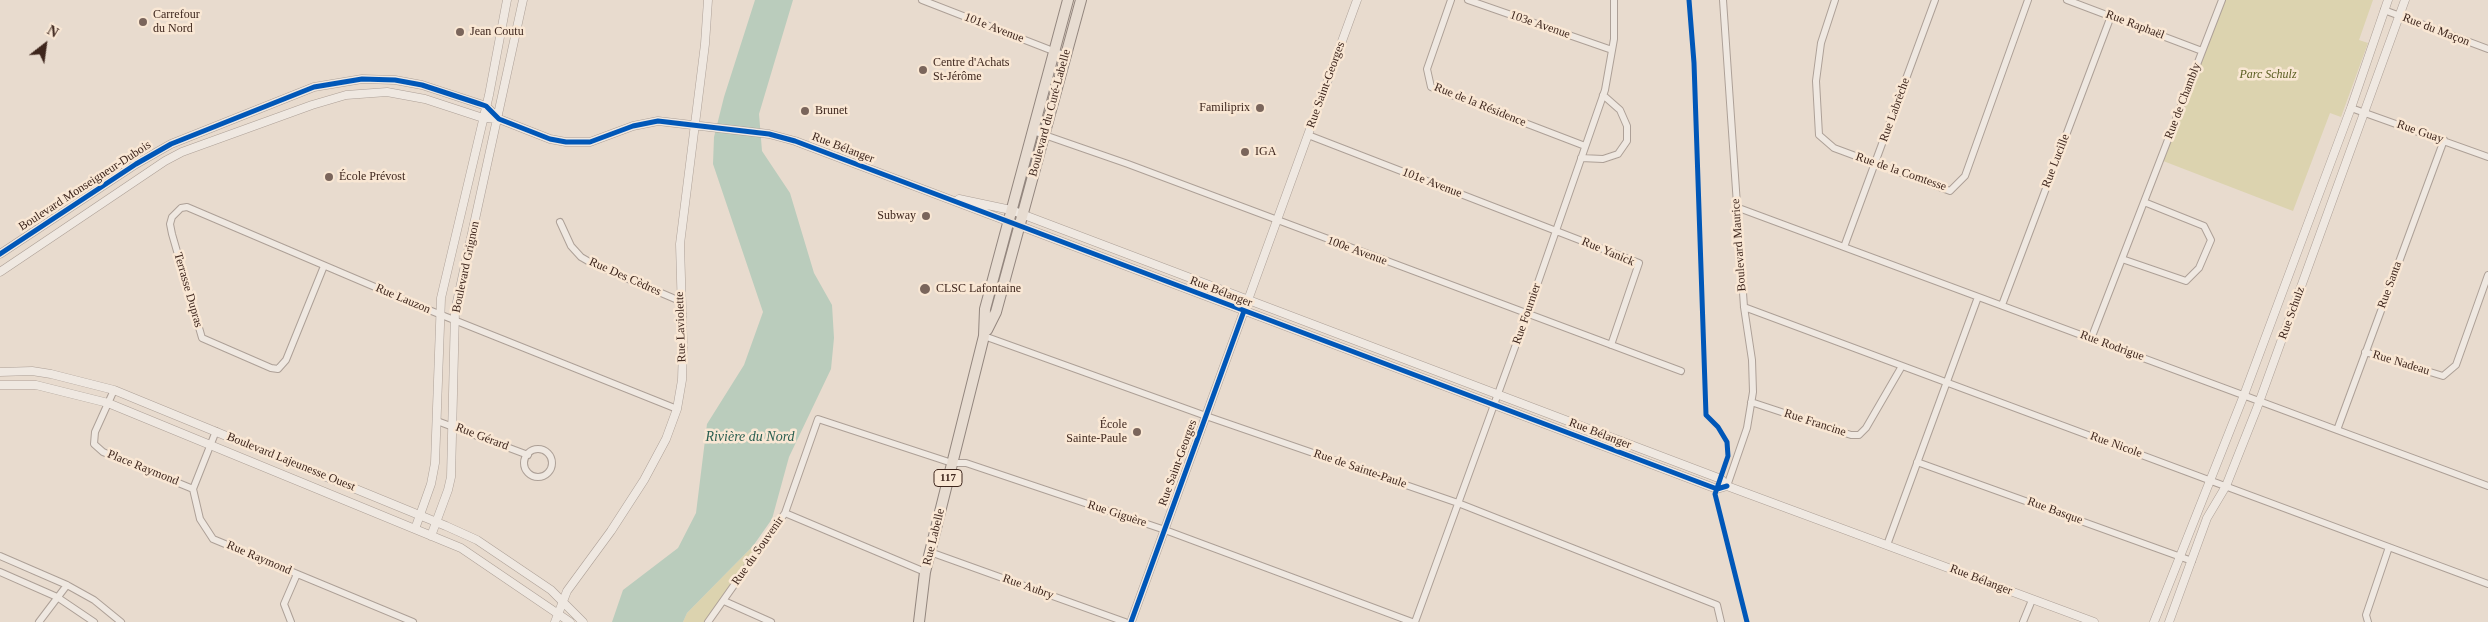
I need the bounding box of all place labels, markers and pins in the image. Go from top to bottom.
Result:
place label: Carrefour du Nord [153,8,200,36]
marker: Carrefour du Nord [137,16,149,28]
place label: Jean Coutu [470,25,524,39]
marker: Jean Coutu [454,26,466,38]
place label: Centre d'Achats St-Jérôme [933,56,1009,84]
marker: Centre d'Achats St-Jérôme [917,64,929,76]
place label: Familiprix [1199,101,1250,115]
marker: Familiprix [1254,102,1266,114]
place label: Brunet [815,104,848,118]
marker: Brunet [799,105,811,117]
place label: IGA [1255,145,1276,159]
marker: IGA [1239,146,1251,158]
place label: École Prévost [339,170,405,184]
marker: École Prévost [323,171,335,183]
place label: Subway [877,209,916,223]
marker: Subway [920,210,932,222]
marker: CLSC Lafontaine [918,282,932,296]
place label: CLSC Lafontaine [936,282,1021,296]
place label: École Sainte-Paule [1066,418,1127,446]
marker: École Sainte-Paule [1131,426,1143,438]

